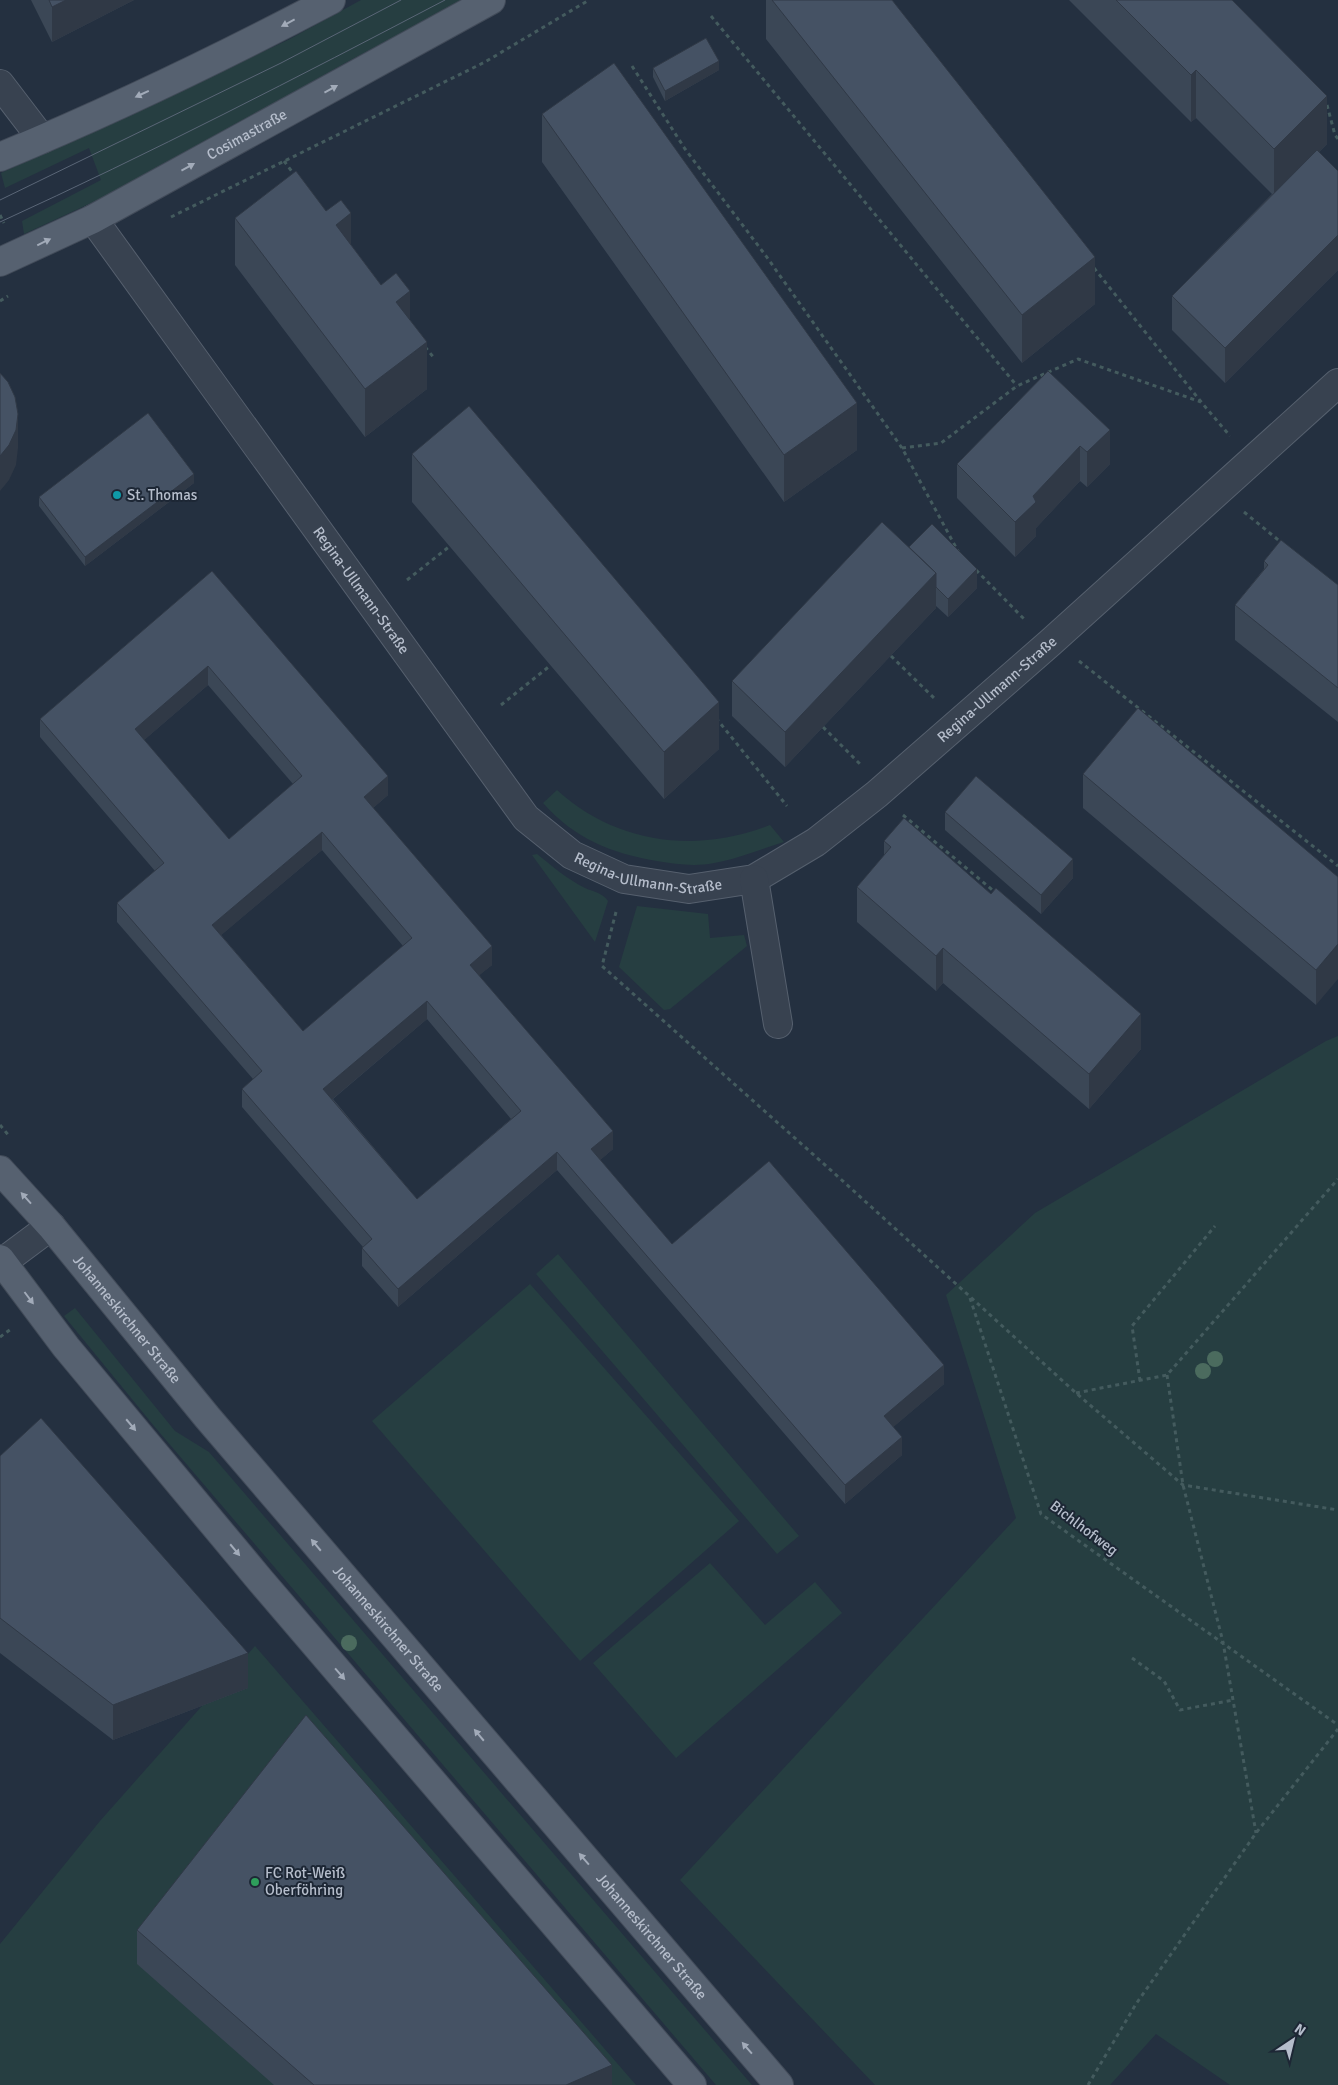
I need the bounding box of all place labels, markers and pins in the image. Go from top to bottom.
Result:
place label: St. Thomas [127,486,198,504]
marker: St. Thomas [111,489,123,501]
place label: FC Rot-Weiß Oberföhring [265,1864,345,1899]
marker: FC Rot-Weiß Oberföhring [249,1876,261,1888]

